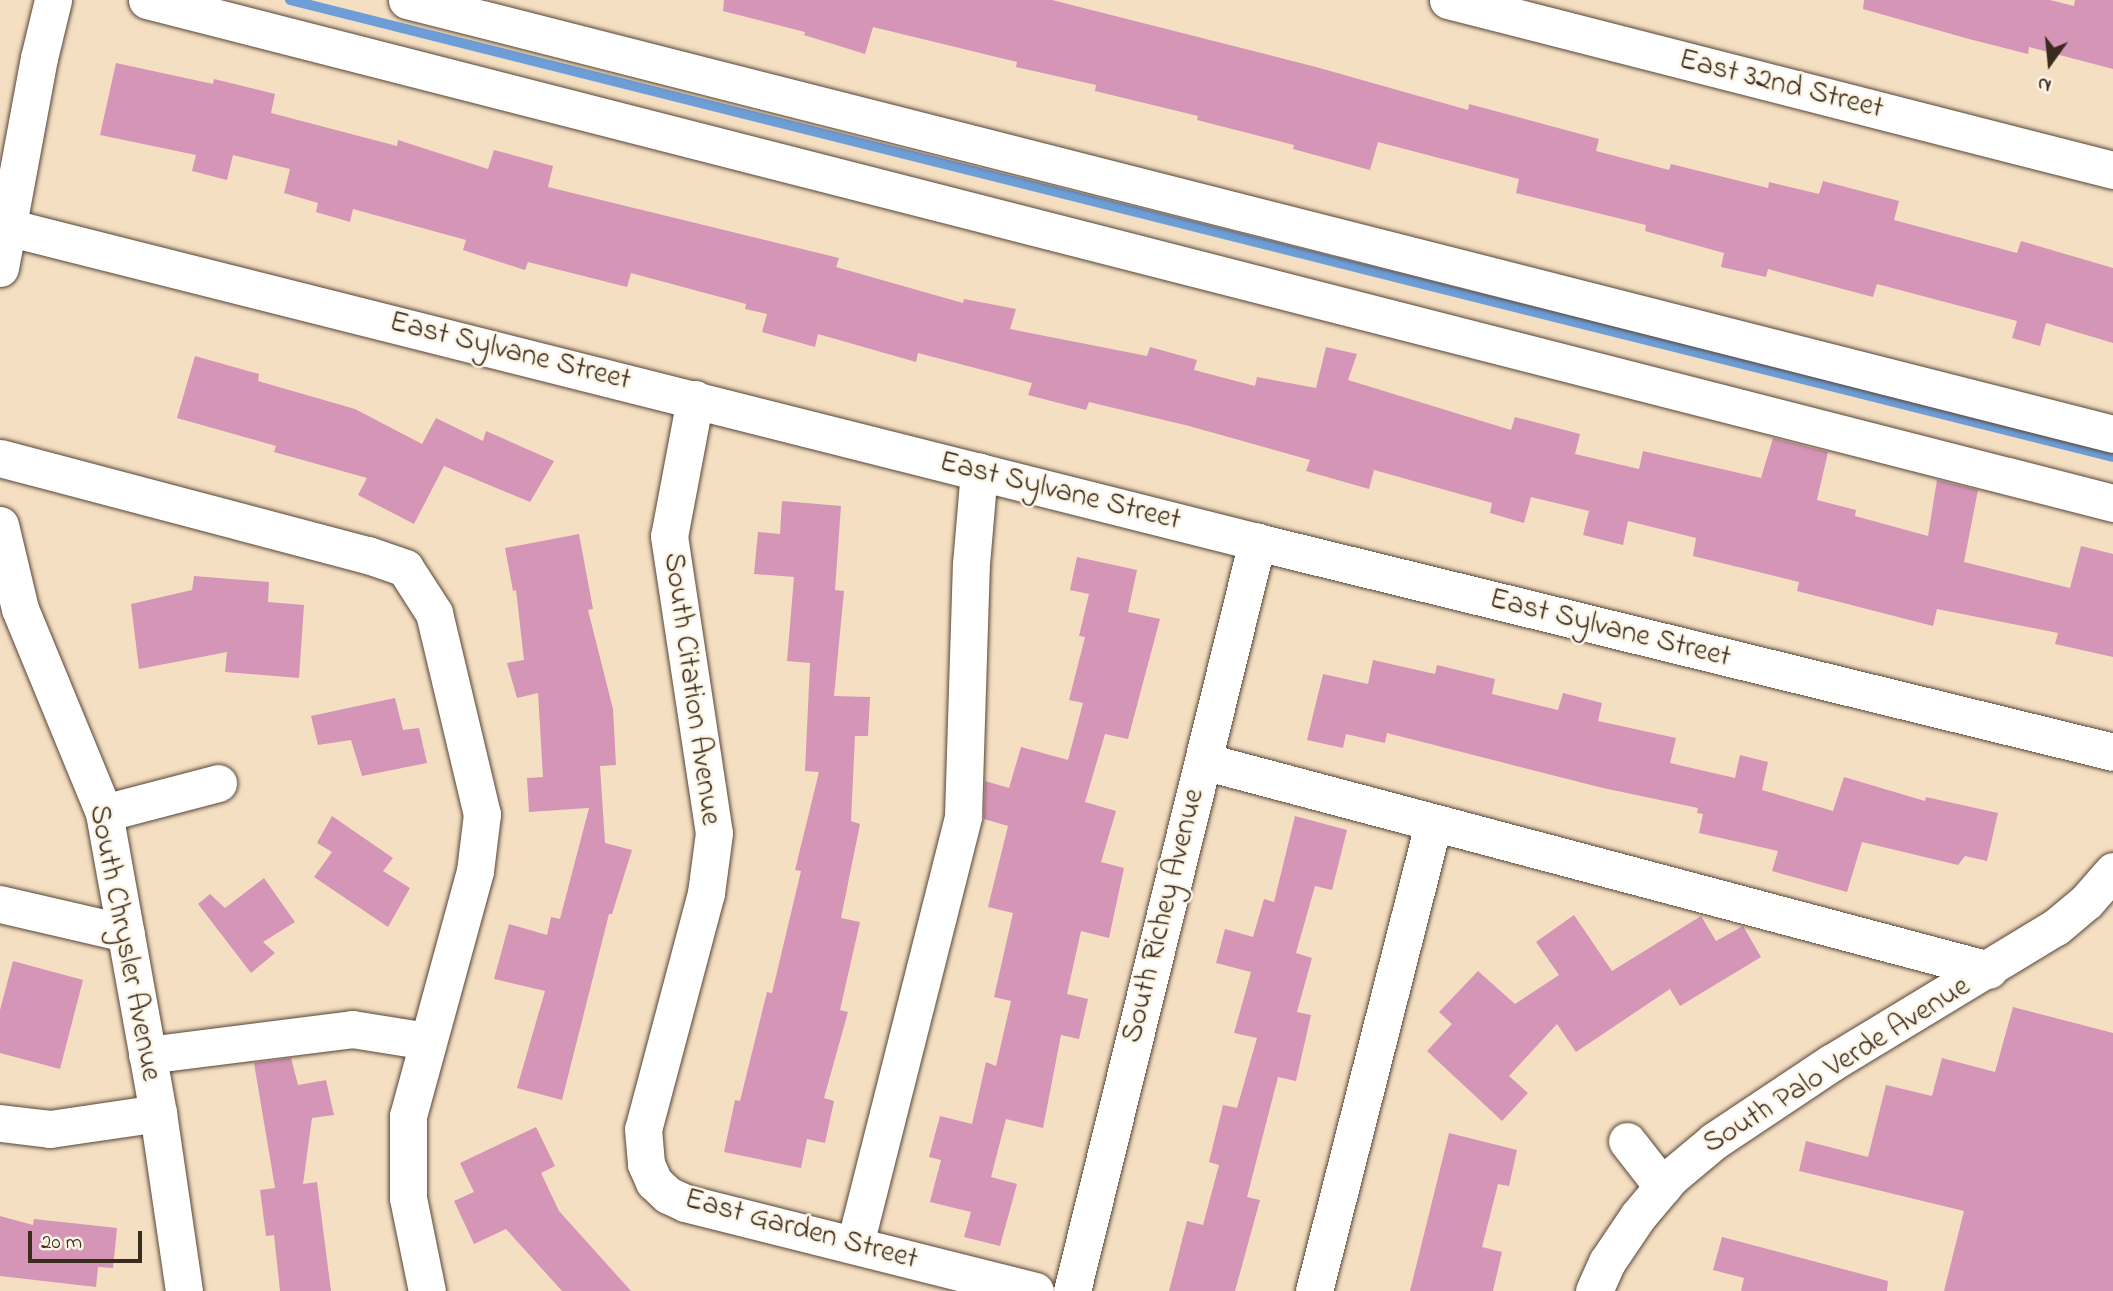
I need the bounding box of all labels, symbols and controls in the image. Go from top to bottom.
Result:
north arrow [2015,28,2085,98]
street label: East 32nd Street [1675,42,1887,128]
text: N [2035,69,2054,98]
street label: East Sylvane Street [386,305,634,399]
street label: East Sylvane Street [936,445,1184,539]
street label: South Citation Avenue [654,550,728,828]
street label: East Sylvane Street [1486,582,1734,676]
street label: South Richey Avenue [1115,785,1213,1047]
street label: South Chrysler Avenue [80,802,168,1084]
street label: South Palo Verde Avenue [1697,969,1977,1163]
street label: East Garden Street [681,1182,921,1278]
scale bar [32,1218,145,1262]
text: 20 m [41,1228,82,1258]

